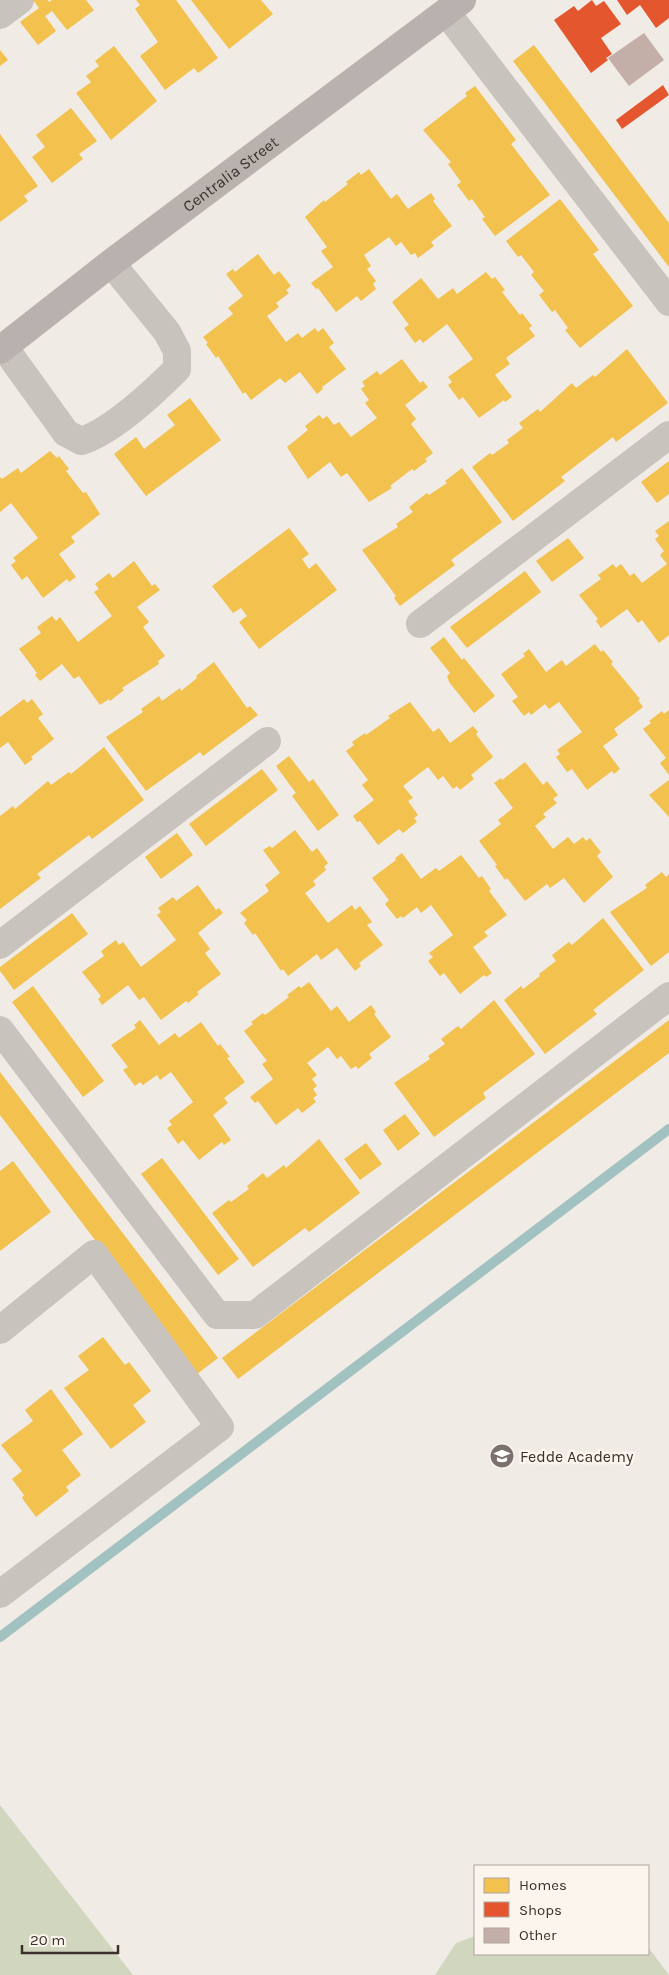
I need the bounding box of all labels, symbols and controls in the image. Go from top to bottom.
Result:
street label: Centralia Street [179,132,282,216]
school or university icon: Fedde Academy [489,1443,515,1469]
place label: Fedde Academy [520,1447,634,1466]
legend [474,1865,649,1955]
text: Homes [519,1876,567,1894]
text: Shops [519,1901,562,1919]
scale bar [22,1922,119,1954]
text: Other [519,1926,557,1944]
text: 20 m [30,1931,65,1949]

